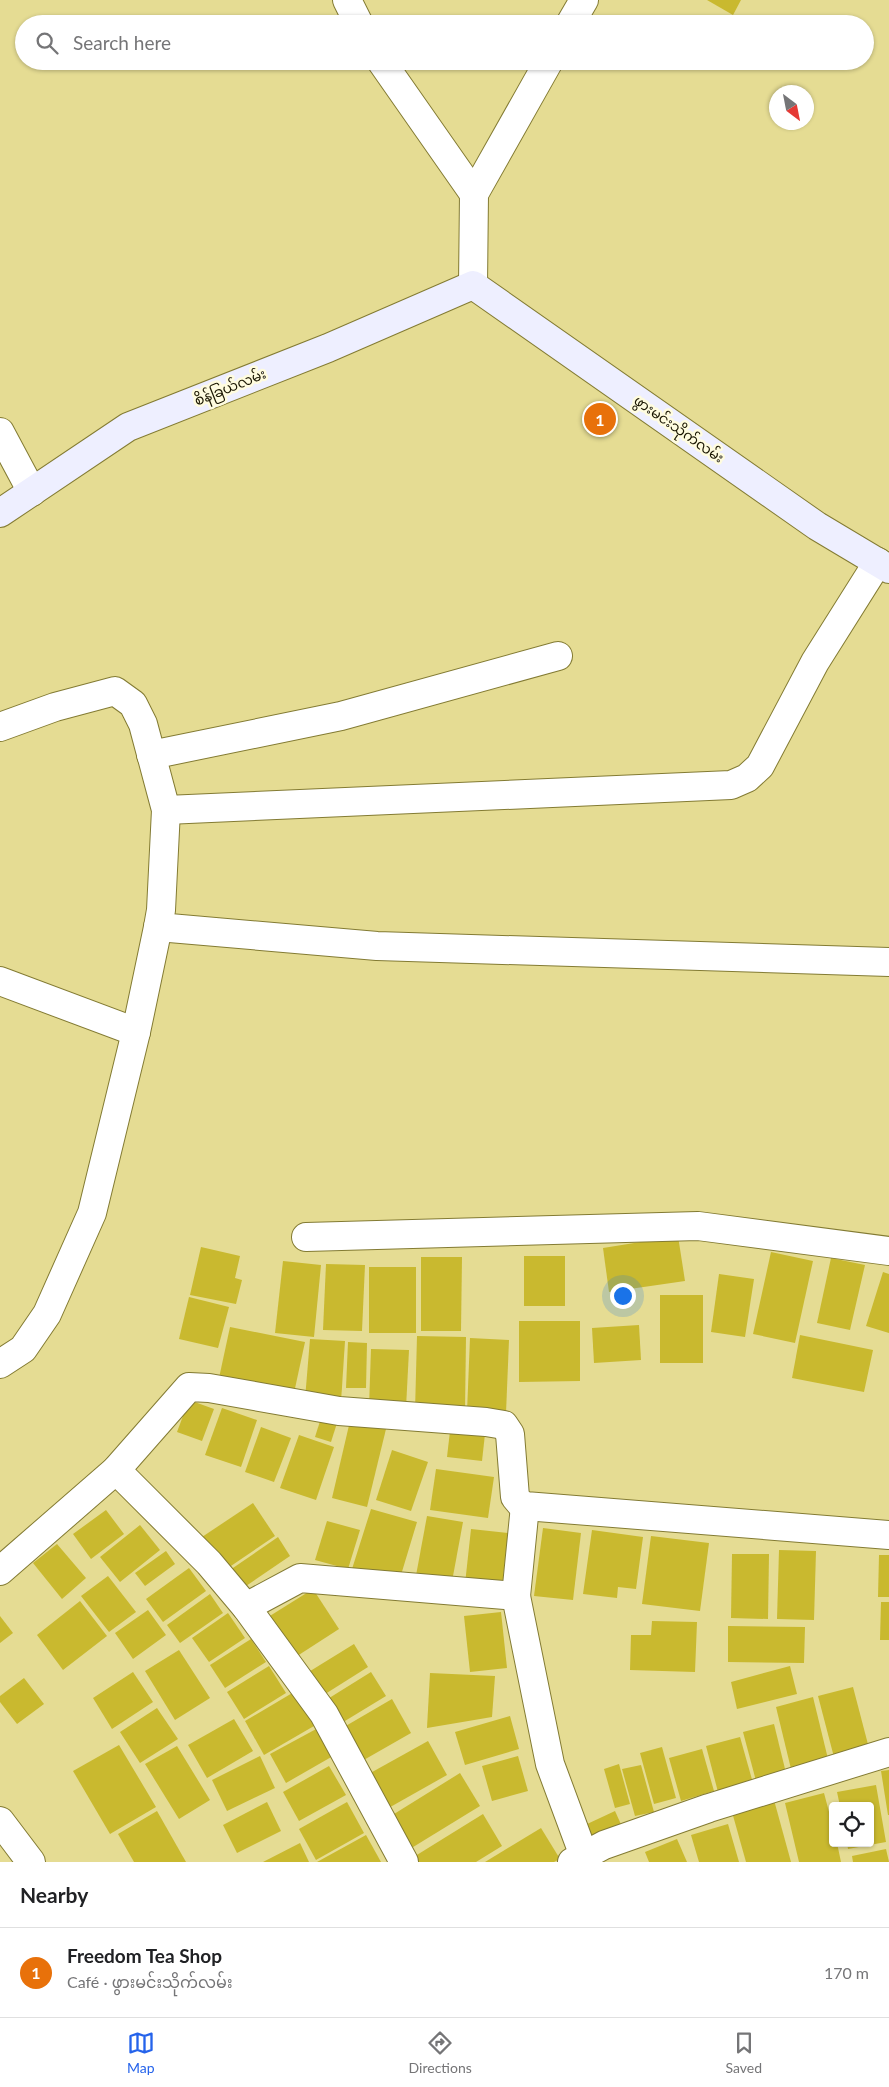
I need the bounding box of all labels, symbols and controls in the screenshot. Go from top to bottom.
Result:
search box [15,15,874,70]
icon: search [33,29,61,57]
text: Search here [73,31,171,54]
north arrow [769,85,814,130]
street label: စိန်ခြယ်လမ်း [191,364,270,412]
street label: ဖွားမင်းသိုက်လမ်း [629,391,728,469]
pin: 1 [584,400,616,438]
your location [610,1283,636,1309]
map controls [829,1802,874,1847]
button: locate [829,1802,874,1847]
text: Nearby [20,1882,88,1907]
text: Freedom Tea Shop [67,1944,222,1967]
text: 1 [31,1963,41,1982]
text: 170 m [824,1963,869,1982]
text: Café · ဖွားမင်းသိုက်လမ်း [67,1972,232,1991]
tab: Map [127,2029,155,2076]
tab: Directions [409,2029,472,2076]
tab: Saved [726,2029,762,2076]

